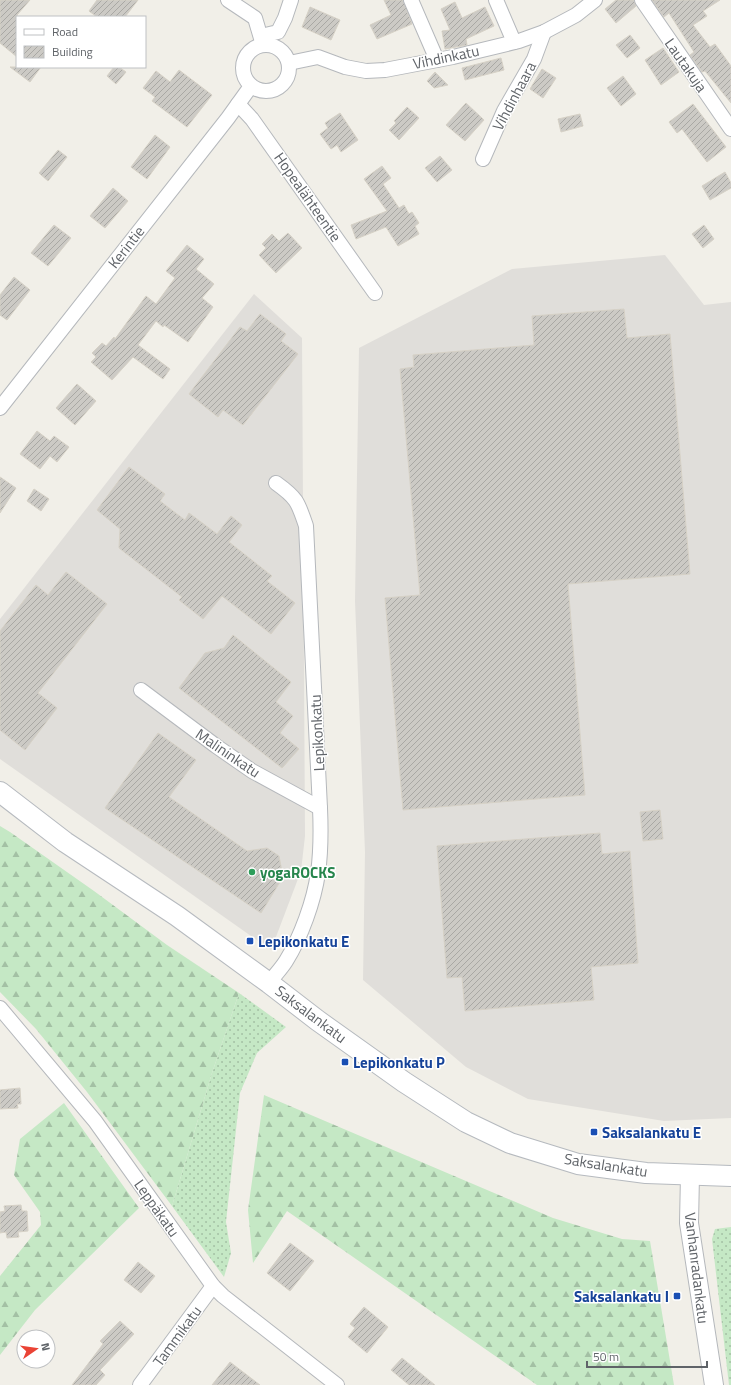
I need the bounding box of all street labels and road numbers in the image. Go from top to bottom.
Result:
street label: Lautakuja [659,33,713,97]
street label: Vihdinkatu [411,39,481,75]
street label: Vihdinhaara [486,57,542,135]
street label: Hopealähteentie [269,148,347,246]
street label: Kerintie [102,221,150,273]
street label: Lepikonkatu [304,694,330,772]
street label: Malininkatu [191,723,265,783]
street label: Saksalankatu [270,979,352,1049]
street label: Saksalankatu [563,1147,649,1183]
street label: Leppäkatu [129,1174,185,1242]
street label: Vanhanradankatu [679,1211,715,1325]
street label: Tammikatu [147,1301,207,1371]

